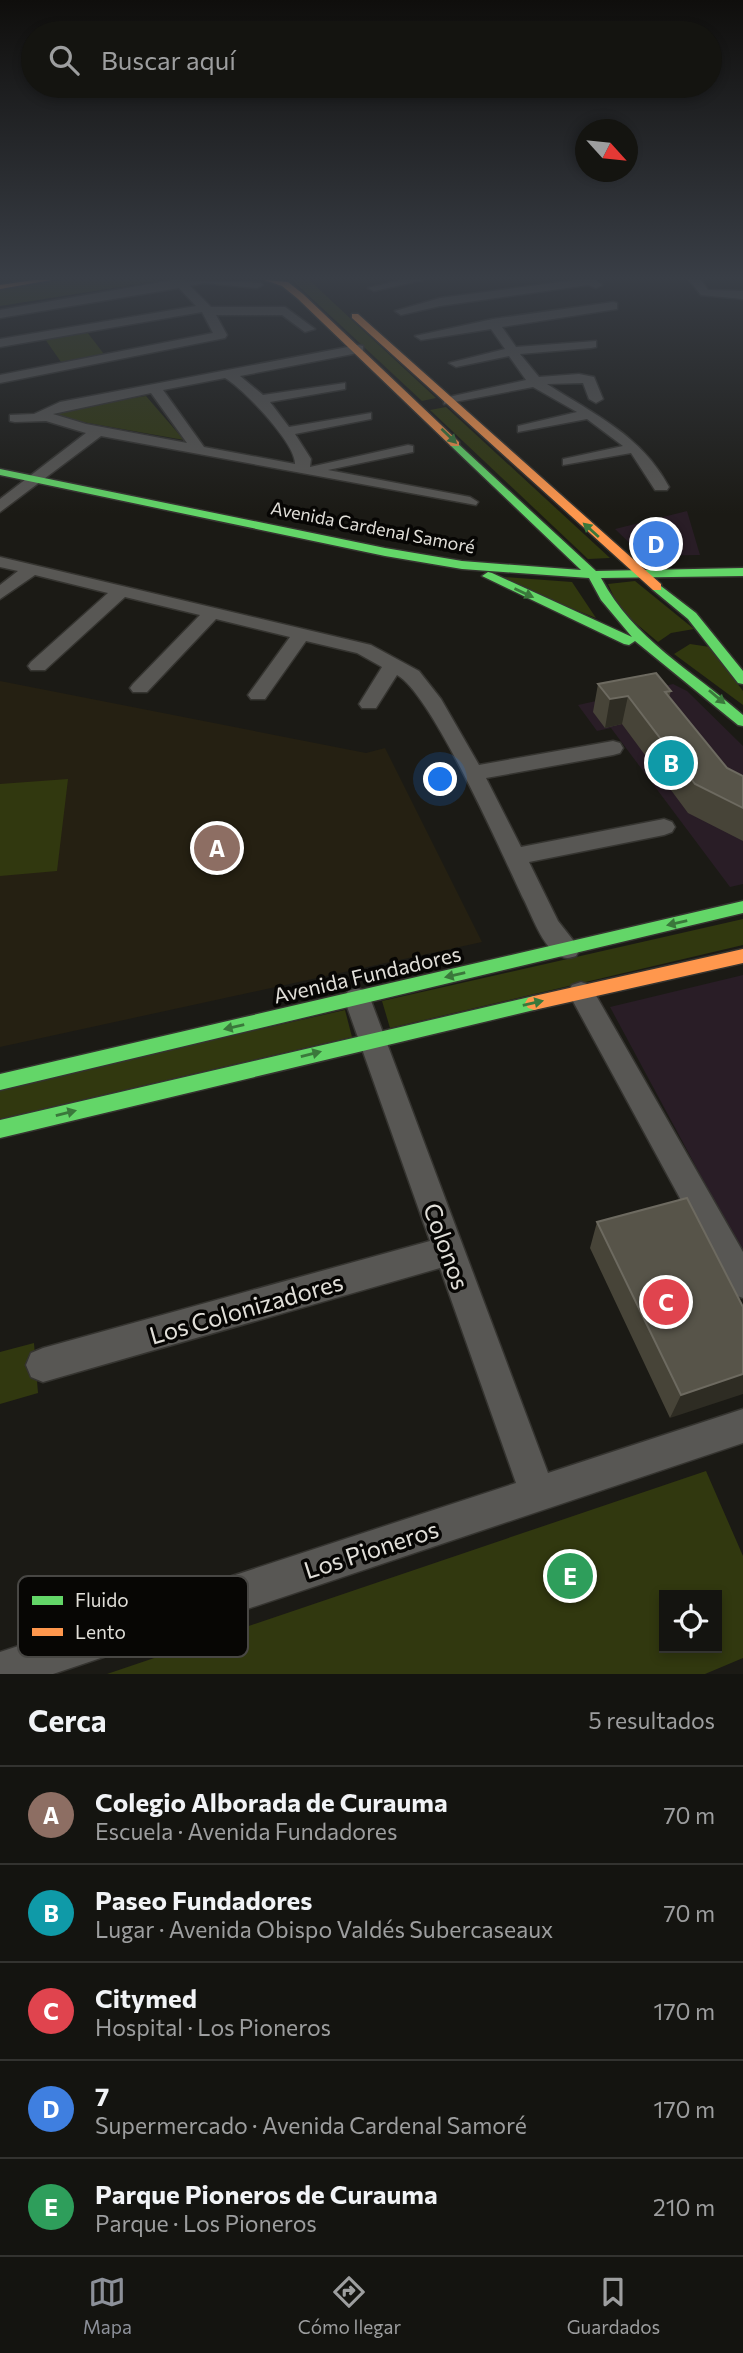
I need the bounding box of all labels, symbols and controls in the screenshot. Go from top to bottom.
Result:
search box [21,21,722,98]
icon: search [45,41,83,79]
text: Buscar aquí [101,44,236,75]
north arrow [575,119,638,182]
one-way arrow [440,427,457,443]
street label: Avenida Cardenal Samoré [269,496,477,558]
pin: D [633,518,679,570]
one-way arrow [583,522,600,538]
one-way arrow [514,587,534,599]
one-way arrow [709,689,726,704]
pin: B [648,737,694,789]
your location [423,762,457,796]
pin: A [194,822,240,874]
one-way arrow [666,918,688,929]
street label: Avenida Fundadores [271,940,463,1008]
one-way arrow [444,970,466,981]
one-way arrow [522,997,544,1008]
one-way arrow [223,1022,245,1033]
one-way arrow [301,1049,323,1060]
one-way arrow [56,1108,78,1119]
street label: Colonos [418,1199,476,1293]
street label: Los Colonizadores [146,1267,346,1349]
pin: C [643,1276,689,1328]
street label: Los Pioneros [300,1514,442,1584]
pin: E [547,1550,593,1602]
legend [18,1576,248,1657]
text: Fluido [75,1588,129,1611]
map controls [659,1590,722,1653]
button: locate [659,1590,722,1653]
text: Lento [75,1620,126,1643]
text: Cerca [28,1701,107,1738]
text: 5 resultados [589,1706,715,1734]
text: Colegio Alborada de Curauma [95,1786,448,1817]
text: A [43,1801,59,1829]
text: 70 m [663,1801,715,1829]
text: Escuela · Avenida Fundadores [95,1817,397,1845]
text: Paseo Fundadores [95,1884,312,1915]
text: B [43,1899,59,1927]
text: 70 m [663,1899,715,1927]
text: Lugar · Avenida Obispo Valdés Subercaseaux [95,1915,553,1943]
text: Citymed [95,1982,197,2013]
text: C [43,1997,59,2025]
text: 170 m [654,1997,715,2025]
text: Hospital · Los Pioneros [95,2013,331,2041]
text: 7 [95,2080,109,2111]
text: D [43,2095,59,2123]
text: 170 m [654,2095,715,2123]
text: Supermercado · Avenida Cardenal Samoré [95,2111,527,2139]
text: Parque Pioneros de Curauma [95,2178,438,2209]
text: E [44,2193,58,2221]
text: 210 m [653,2193,715,2221]
text: Parque · Los Pioneros [95,2209,317,2237]
tab: Mapa [83,2273,132,2338]
tab: Cómo llegar [298,2273,401,2338]
tab: Guardados [567,2273,660,2338]

